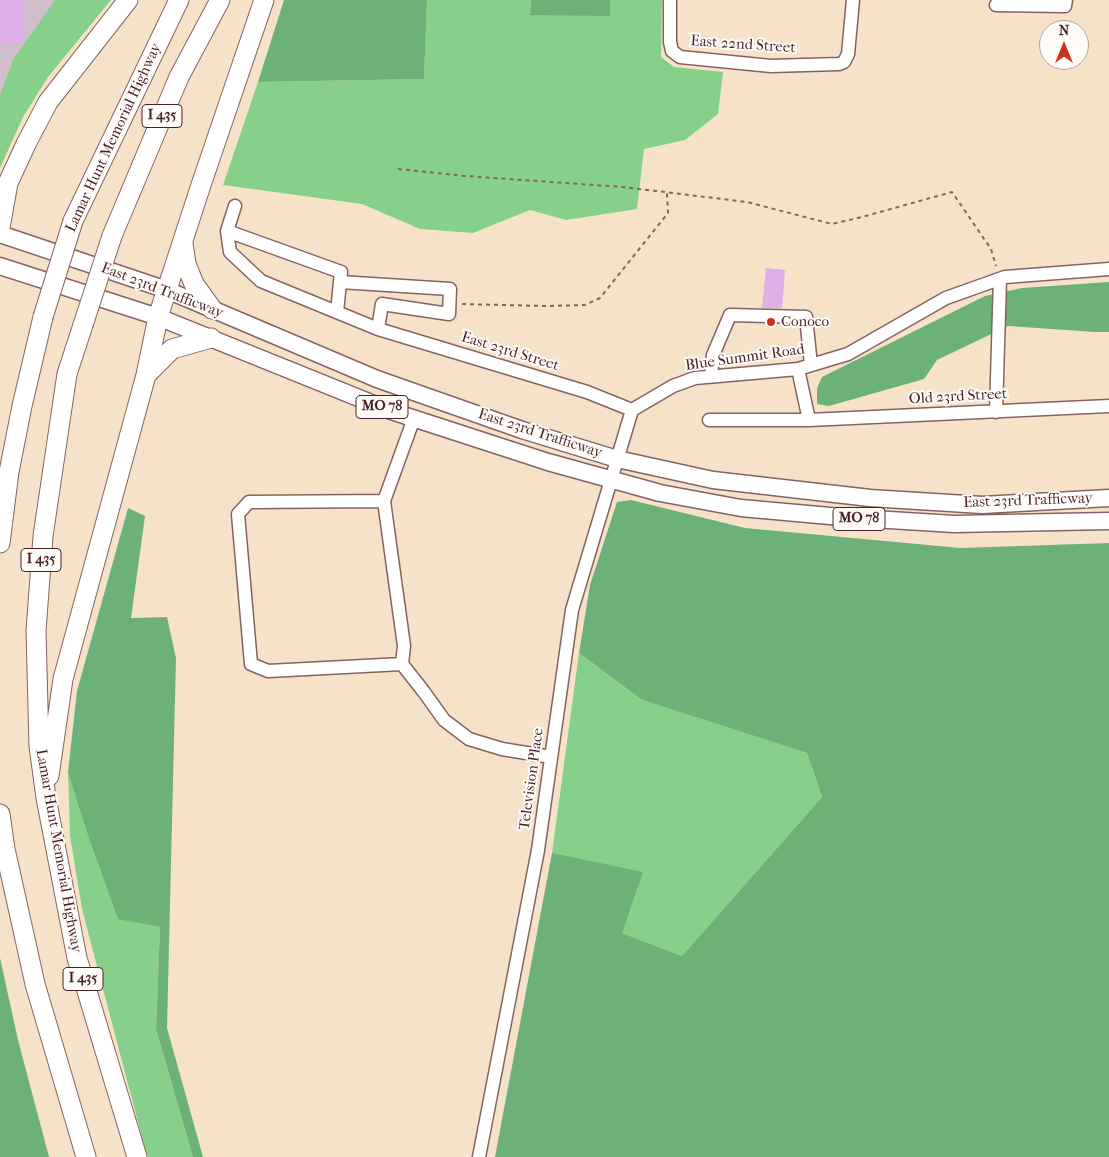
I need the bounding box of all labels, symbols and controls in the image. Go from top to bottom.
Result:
north arrow [1039,20,1089,70]
text: N [1059,22,1069,39]
street label: East 22nd Street [690,32,796,58]
street label: Lamar Hunt Memorial Highway [62,41,166,235]
road number: I 435 [142,104,182,128]
street label: East 23rd Trafficway [98,259,226,323]
place label: Conoco [781,313,829,331]
marker: Conoco [765,316,777,328]
street label: East 23rd Street [459,329,561,375]
street label: Blue Summit Road [684,341,806,375]
street label: Old 23rd Street [908,385,1008,409]
road number: MO 78 [356,396,408,418]
street label: East 23rd Trafficway [476,405,604,463]
street label: East 23rd Trafficway [963,490,1093,512]
road number: MO 78 [833,508,885,530]
road number: I 435 [21,548,61,572]
street label: Television Place [516,727,548,831]
street label: Lamar Hunt Memorial Highway [31,748,85,954]
road number: I 435 [63,968,103,991]

